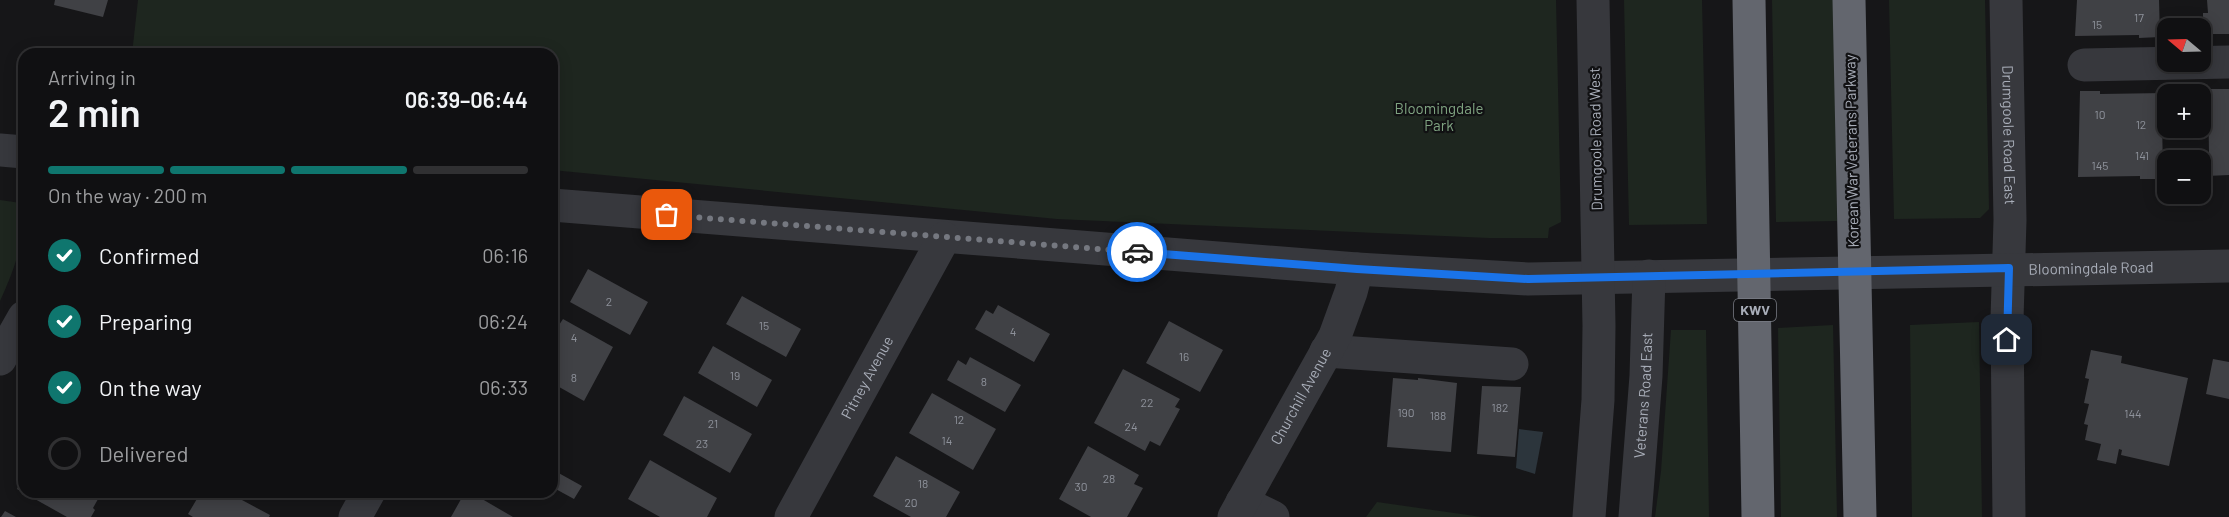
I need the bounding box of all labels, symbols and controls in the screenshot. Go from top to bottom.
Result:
house number: 17 [2134,10,2144,24]
house number: 15 [2092,17,2102,31]
north arrow [2157,18,2211,72]
map controls [2157,18,2211,204]
street label: Korean War Veterans Parkway [1840,54,1862,248]
text: Arriving in [48,65,136,89]
street label: Drumgoole Road East [1999,65,2020,205]
street label: Drumgoole Road West [1585,67,1605,211]
button: + [2157,84,2211,138]
text: 06:39–06:44 [405,86,528,112]
text: 2 min [48,88,141,135]
park label: Bloomingdale Park [1395,99,1483,134]
house number: 10 [2095,107,2105,121]
house number: 12 [2136,117,2146,131]
house number: 141 [2135,148,2149,162]
button: − [2157,150,2211,204]
house number: 145 [2092,158,2108,172]
text: On the way · 200 m [48,183,207,207]
pin [641,189,692,240]
icon: bag [650,198,683,231]
courier [1107,222,1167,282]
icon: car [1121,236,1154,269]
icon: check [48,239,81,272]
text: Confirmed [99,242,199,268]
text: 06:16 [482,243,528,267]
street label: Bloomingdale Road [2028,257,2154,278]
house number: 2 [606,294,612,308]
road number: KWV [1734,299,1776,321]
icon: check [48,305,81,338]
text: Preparing [99,308,192,334]
text: 06:24 [478,309,528,333]
pin [1981,314,2032,365]
house number: 15 [759,318,769,332]
icon: home [1990,323,2023,356]
house number: 4 [1010,324,1016,338]
house number: 4 [571,330,577,344]
street label: Veterans Road East [1630,332,1655,459]
street label: Pitney Avenue [837,333,896,422]
street label: Churchill Avenue [1266,344,1335,448]
house number: 16 [1179,349,1189,363]
house number: 19 [730,368,740,382]
house number: 8 [571,370,577,384]
icon: check [48,371,81,404]
text: On the way [99,374,202,400]
house number: 8 [981,374,987,388]
text: 06:33 [479,375,528,399]
house number: 22 [1141,395,1153,409]
house number: 182 [1492,400,1508,414]
house number: 190 [1397,405,1415,419]
house number: 144 [2124,406,2142,420]
house number: 188 [1430,408,1446,422]
house number: 12 [954,412,964,426]
house number: 21 [708,416,718,430]
house number: 24 [1124,419,1138,433]
house number: 14 [942,433,952,447]
house number: 23 [696,436,708,450]
text: Delivered [99,440,188,466]
house number: 28 [1103,471,1115,485]
house number: 18 [918,476,928,490]
house number: 30 [1075,479,1087,493]
house number: 20 [904,495,918,509]

